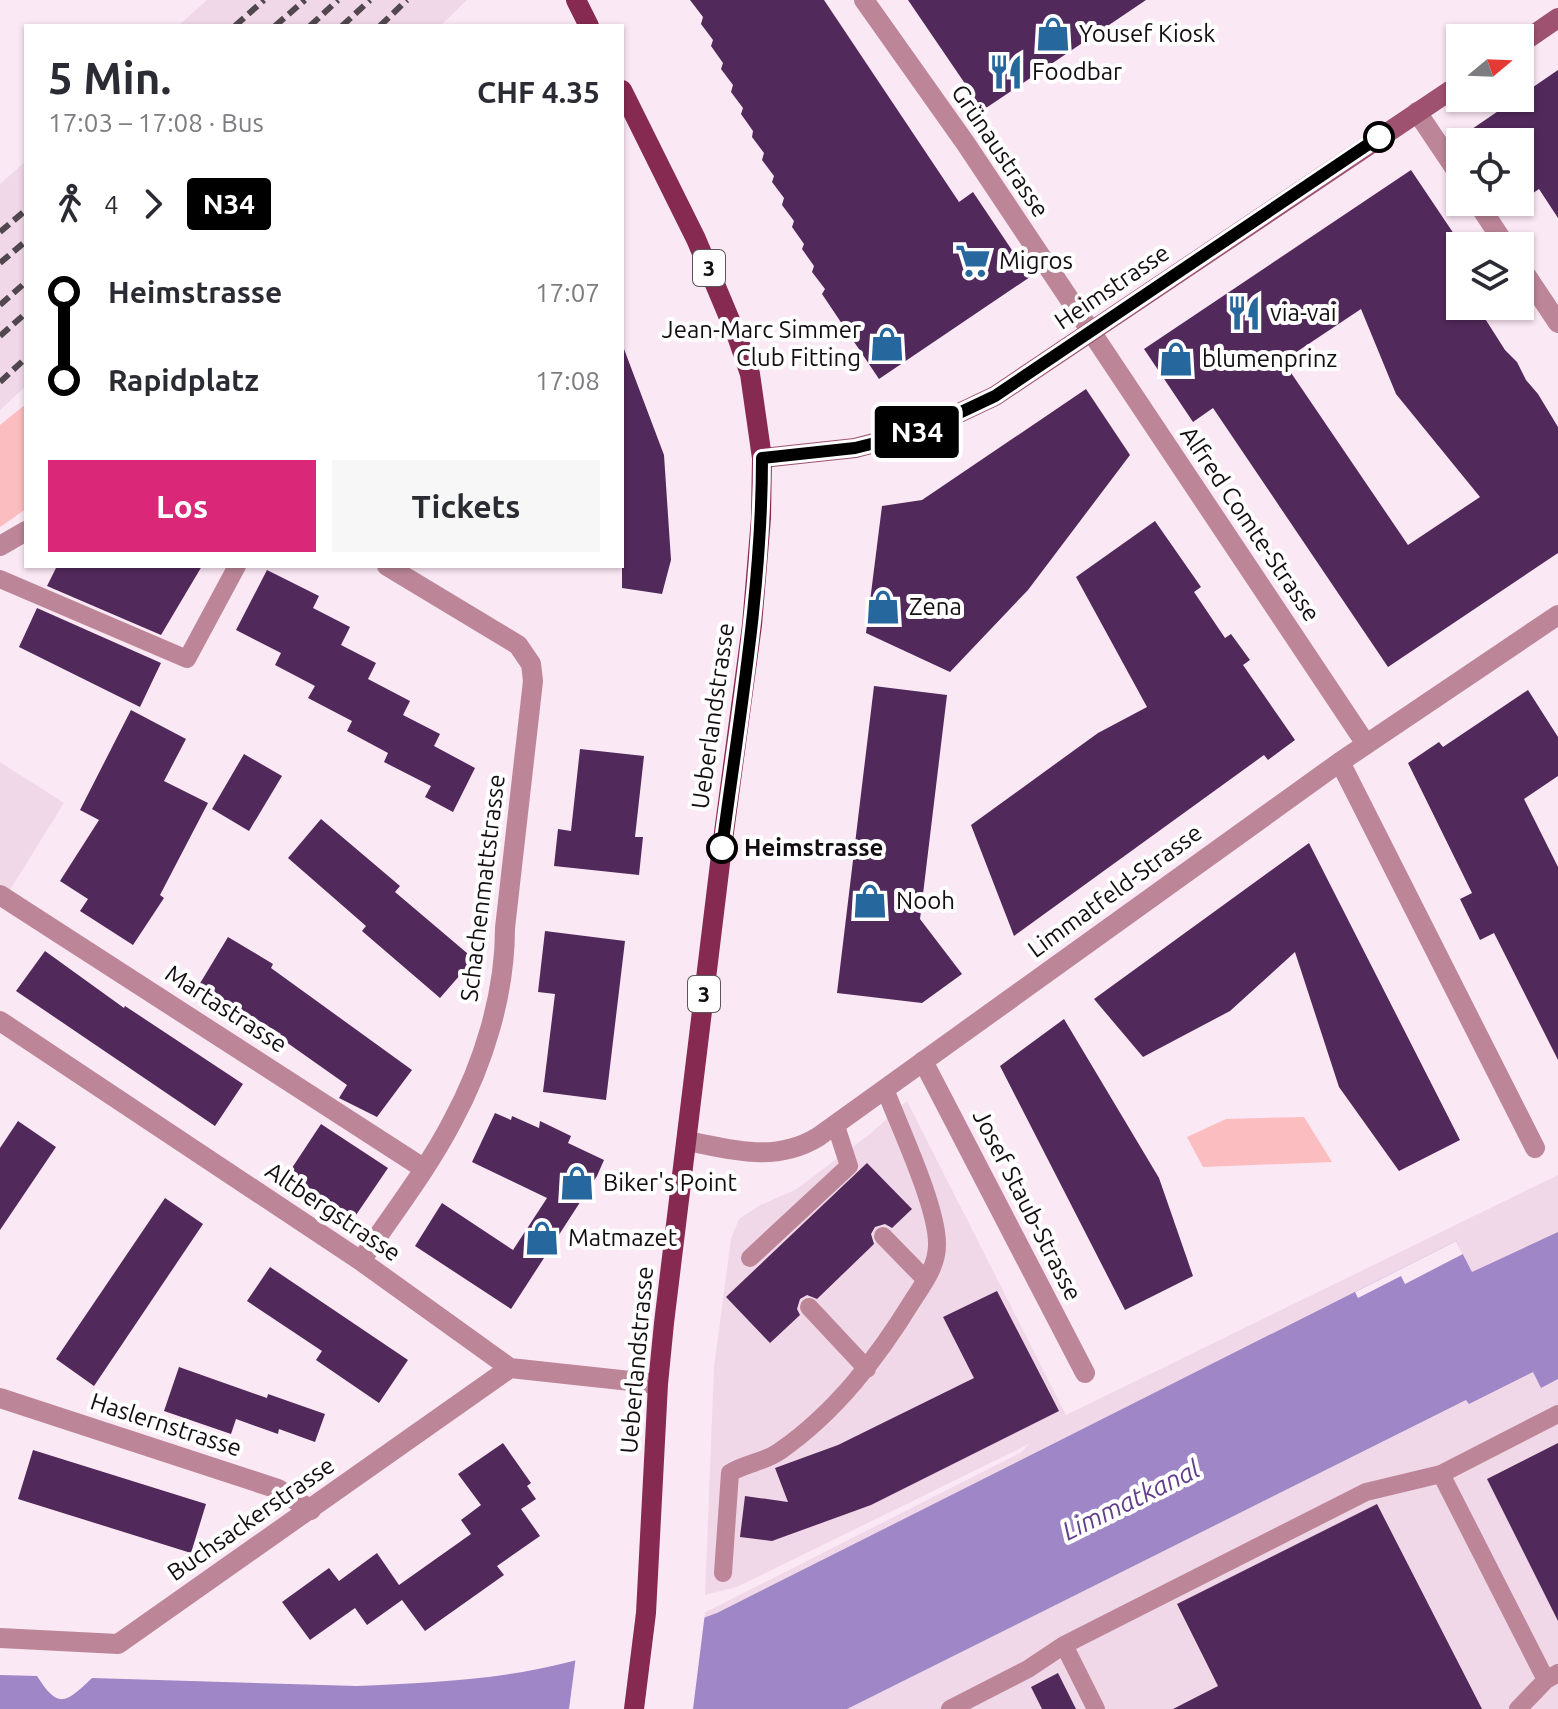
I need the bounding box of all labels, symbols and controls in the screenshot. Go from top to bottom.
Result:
shop icon: Yousef Kiosk [1034,15,1072,53]
place label: Yousef Kiosk [1079,20,1215,47]
north arrow [1446,24,1534,112]
map controls [1446,24,1534,320]
text: 5 Min. [48,53,171,102]
restaurant icon: Foodbar [987,53,1025,91]
place label: Foodbar [1032,58,1122,85]
text: CHF 4.35 [477,75,600,109]
street label: Grünaustrasse [946,79,1055,222]
text: 17:03 – 17:08 · Bus [48,108,264,137]
unlabelled marker [1364,122,1394,152]
button: locate [1446,128,1534,216]
icon: walk [48,182,92,226]
icon: forward [131,182,175,226]
text: N34 [203,188,255,219]
text: 4 [104,190,119,219]
button: layers [1446,232,1534,320]
street label: Heimstrasse [1050,239,1174,335]
supermarket icon: Migros [954,242,992,280]
place label: Migros [999,247,1073,274]
road number: 3 [693,250,725,286]
text: Heimstrasse [108,275,282,309]
text: 17:07 [535,278,600,307]
restaurant icon: via-vai [1225,294,1263,332]
place label: via-vai [1270,299,1337,326]
place label: Jean-Marc Simmer Club Fitting [662,316,861,371]
shop icon: Jean-Marc Simmer Club Fitting [868,325,906,363]
shop icon: blumenprinz [1157,340,1195,378]
place label: blumenprinz [1202,345,1337,372]
text: Rapidplatz [108,363,259,397]
text: 17:08 [535,366,600,395]
line badge: N34 [871,406,963,458]
text: N34 [891,416,943,447]
street label: Alfred Comte-Strasse [1175,421,1326,626]
button: Los [48,460,316,552]
button: Tickets [332,460,600,552]
shop icon: Zena [864,588,902,626]
place label: Zena [909,593,962,620]
street label: Ueberlandstrasse [686,621,739,811]
street label: Schachenmattstrasse [455,773,510,1003]
street label: Limmatfeld-Strasse [1022,818,1207,963]
marker: Heimstrasse [707,833,737,863]
place label: Heimstrasse [744,834,883,861]
shop icon: Nooh [851,882,889,920]
place label: Nooh [896,887,955,914]
street label: Martastrasse [160,959,292,1058]
road number: 3 [688,976,720,1012]
street label: Josef Staub-Strasse [968,1105,1087,1305]
street label: Altbergstrasse [261,1157,406,1267]
shop icon: Biker's Point [558,1164,596,1202]
place label: Biker's Point [603,1169,737,1196]
shop icon: Matmazet [523,1219,561,1257]
place label: Matmazet [568,1224,678,1251]
street label: Ueberlandstrasse [615,1265,658,1455]
street label: Haslernstrasse [87,1387,245,1462]
street label: Buchsackerstrasse [162,1451,339,1586]
water label: Limmatkanal [1057,1454,1204,1545]

